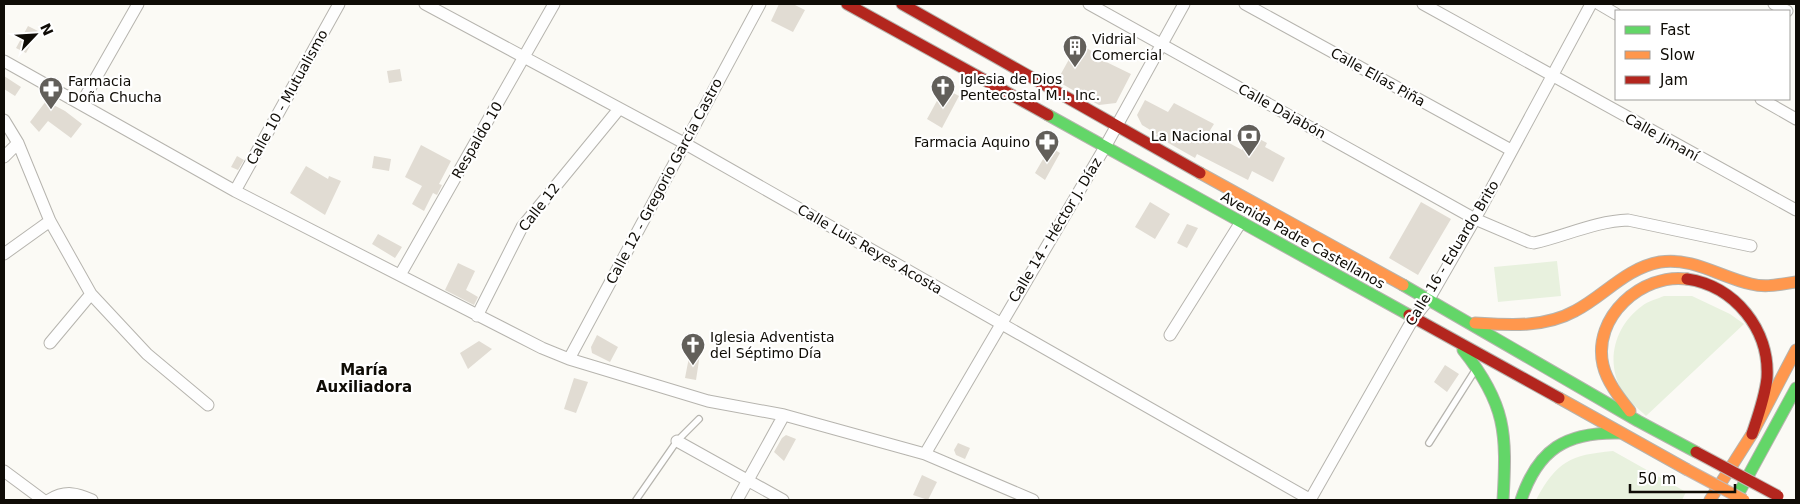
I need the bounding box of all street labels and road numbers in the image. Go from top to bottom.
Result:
street label: Calle 10 - Mutualismo [243,27,331,167]
street label: Calle Elías Piña [1328,44,1428,110]
street label: Calle 12 - Gregorio García Castro [603,75,725,287]
street label: Calle Dajabón [1236,80,1328,142]
street label: Respaldo 10 [449,99,505,181]
street label: Calle Jimaní [1622,110,1703,164]
street label: Calle 14 - Héctor J. Díaz [1005,155,1105,305]
street label: Calle 16 - Eduardo Brito [1402,177,1502,329]
street label: Calle 12 [515,180,563,234]
street label: Avenida Padre Castellanos [1218,188,1388,292]
street label: Calle Luis Reyes Acosta [795,201,945,297]

